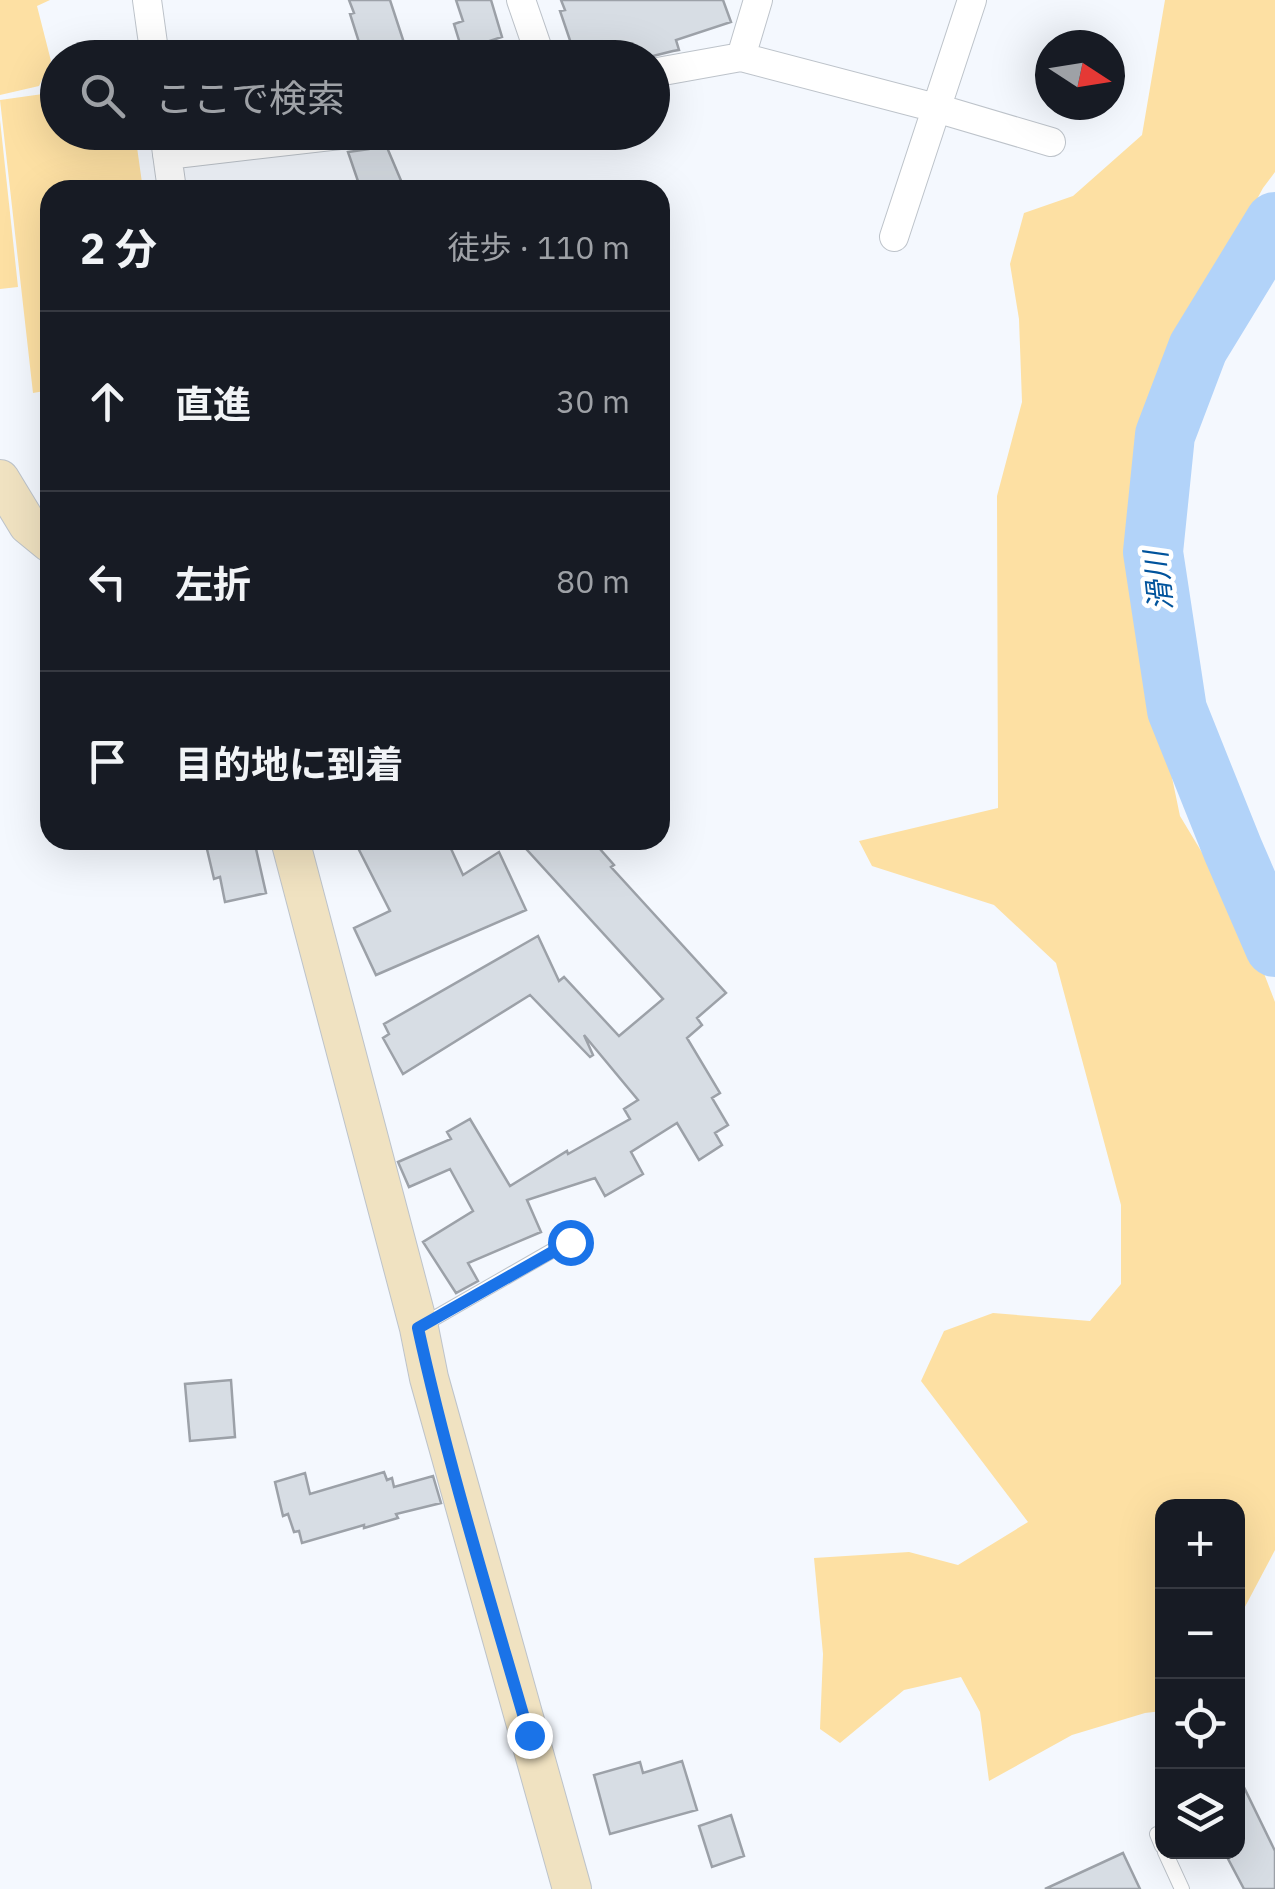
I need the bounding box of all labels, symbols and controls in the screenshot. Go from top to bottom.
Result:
north arrow [1035,30,1125,120]
search box [40,40,670,150]
icon: search [75,68,130,123]
text: ここで検索 [155,73,345,122]
text: 2 分 [80,221,157,276]
text: 徒歩 · 110 m [447,226,630,268]
icon: ahead [80,374,135,429]
text: 直進 [175,379,251,428]
text: 30 m [556,380,630,422]
water label: 滑川 [1135,546,1180,613]
icon: left [80,554,135,609]
text: 左折 [175,559,251,608]
text: 80 m [556,560,630,602]
icon: arrive [80,734,135,789]
text: 目的地に到着 [175,739,403,788]
route start [548,1220,594,1266]
map controls [1155,1499,1245,1859]
button: + [1155,1499,1245,1589]
button: − [1155,1589,1245,1679]
button: locate [1155,1679,1245,1769]
route end [507,1713,553,1759]
button: layers [1155,1769,1245,1859]

